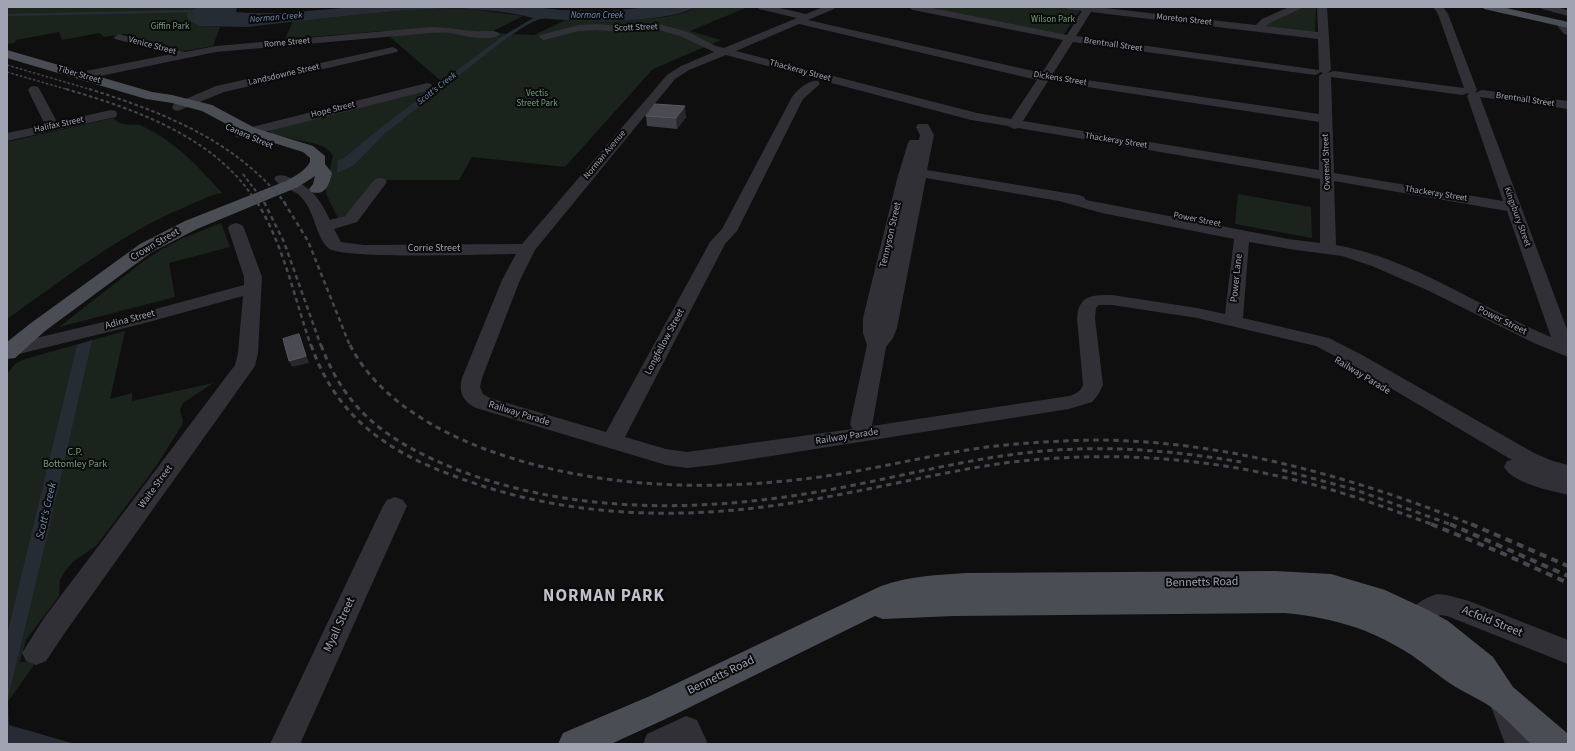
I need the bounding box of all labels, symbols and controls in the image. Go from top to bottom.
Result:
water label: Norman Creek [249,10,303,26]
water label: Norman Creek [571,11,623,21]
street label: Moreton Street [1156,12,1212,28]
park label: Wilson Park [1031,15,1075,25]
park label: Giffin Park [151,22,189,32]
street label: Scott Street [614,22,658,34]
street label: Venice Street [127,34,177,58]
street label: Rome Street [264,36,310,50]
street label: Brentnall Street [1083,36,1143,54]
street label: Thackeray Street [768,58,832,84]
street label: Landsdowne Street [247,62,321,88]
street label: Tiber Street [56,64,102,86]
street label: Dickens Street [1033,69,1087,89]
water label: Scott's Creek [415,70,459,108]
park label: Vectis Street Park [516,89,558,110]
street label: Brentnall Street [1495,91,1555,109]
street label: Hope Street [310,99,356,121]
street label: Halifax Street [33,114,85,136]
street label: Canara Street [223,122,275,152]
street label: Norman Avenue [581,128,629,182]
street label: Thackeray Street [1084,131,1148,151]
street label: Overend Street [1321,134,1333,190]
street label: Thackeray Street [1404,184,1468,204]
street label: Kingsbury Street [1501,186,1533,248]
street label: Tennyson Street [878,201,904,269]
street label: Power Street [1172,210,1222,230]
street label: Crown Street [129,226,181,264]
street label: Corrie Street [408,243,460,255]
street label: Power Lane [1228,253,1246,303]
street label: Power Street [1475,304,1529,338]
street label: Longfellow Street [643,307,687,377]
street label: Adina Street [104,308,156,332]
street label: Railway Parade [1332,354,1392,398]
street label: Railway Parade [487,399,551,429]
street label: Railway Parade [815,426,879,448]
park label: C.P. Bottomley Park [43,447,107,470]
street label: Waite Street [136,463,176,511]
water label: Scott's Creek [34,481,60,541]
street label: Bennetts Road [1165,575,1239,591]
district label: NORMAN PARK [543,587,665,607]
street label: Myall Street [321,595,359,655]
street label: Acfold Street [1460,603,1524,641]
street label: Bennetts Road [685,654,757,698]

